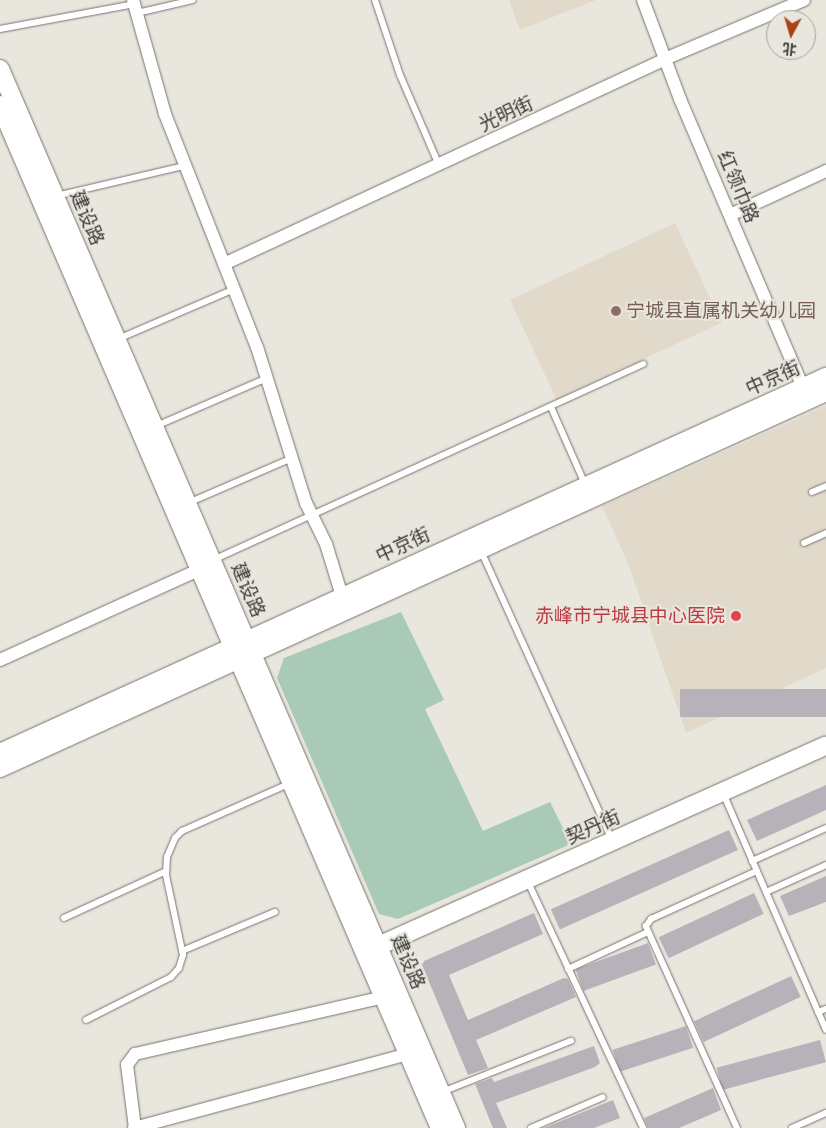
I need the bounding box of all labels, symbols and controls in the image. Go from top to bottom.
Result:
north arrow [766,10,816,60]
text: 北 [782,39,797,59]
street label: 光明街 [475,92,537,136]
street label: 红领巾路 [713,148,763,226]
street label: 建设路 [65,187,109,249]
place label: 宁城县直属机关幼儿园 [626,300,816,322]
marker: 宁城县直属机关幼儿园 [610,305,622,317]
street label: 中京街 [742,356,804,400]
street label: 中京街 [372,523,434,567]
street label: 建设路 [226,559,270,621]
place label: 赤峰市宁城县中心医院 [535,605,725,627]
marker: 赤峰市宁城县中心医院 [729,609,743,623]
street label: 契丹街 [562,805,624,849]
street label: 建设路 [386,931,430,993]

